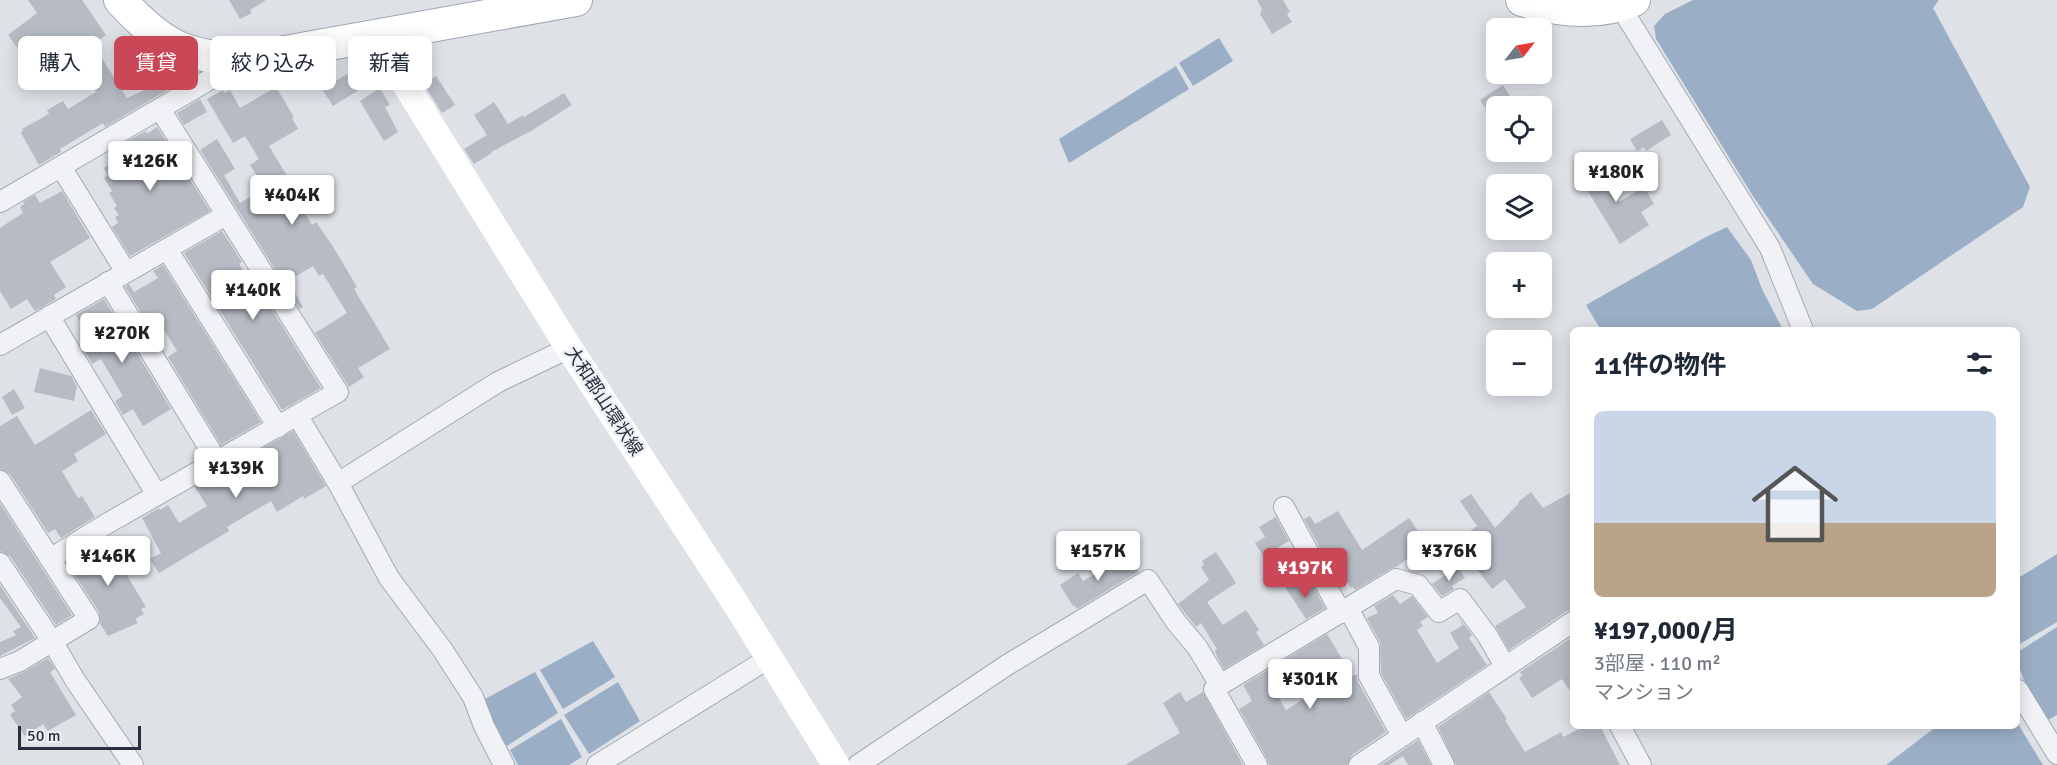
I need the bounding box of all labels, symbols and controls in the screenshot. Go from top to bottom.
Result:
north arrow [1486,18,1552,84]
map controls [1486,18,1552,396]
chip: 購入 [18,36,102,90]
chip: 賃貸 [114,36,198,90]
chip: 絞り込み [210,36,336,90]
chip: 新着 [348,36,432,90]
button: locate [1486,96,1552,162]
pin: ¥126K [108,141,192,192]
text: ¥126K [122,148,178,173]
pin: ¥180K [1574,152,1658,203]
text: ¥180K [1588,159,1644,184]
button: layers [1486,174,1552,240]
pin: ¥404K [250,175,334,226]
text: ¥404K [264,182,320,207]
button: + [1486,252,1552,318]
pin: ¥140K [211,270,295,321]
text: ¥140K [225,277,281,302]
pin: ¥270K [80,313,164,364]
text: ¥270K [94,320,150,345]
button: − [1486,330,1552,396]
street label: 大和郡山環状線 [560,342,648,460]
icon: filters [1963,347,1996,380]
text: 11件の物件 [1594,350,1726,382]
pin: ¥139K [194,448,278,499]
icon: home [1741,450,1849,558]
text: ¥139K [208,455,264,480]
pin: ¥157K [1056,531,1140,582]
pin: ¥376K [1407,531,1491,582]
pin: ¥146K [66,536,150,587]
text: ¥157K [1070,538,1126,563]
text: ¥376K [1421,538,1477,563]
text: ¥146K [80,543,136,568]
pin: ¥197K [1263,548,1347,599]
text: ¥197K [1277,555,1333,580]
text: ¥197,000/月 [1594,615,1738,647]
text: 3部屋 · 110 m² [1594,651,1721,676]
pin: ¥301K [1268,659,1352,710]
text: ¥301K [1282,666,1338,691]
text: マンション [1594,680,1694,705]
scale bar [18,723,141,750]
text: 50 m [27,726,61,746]

